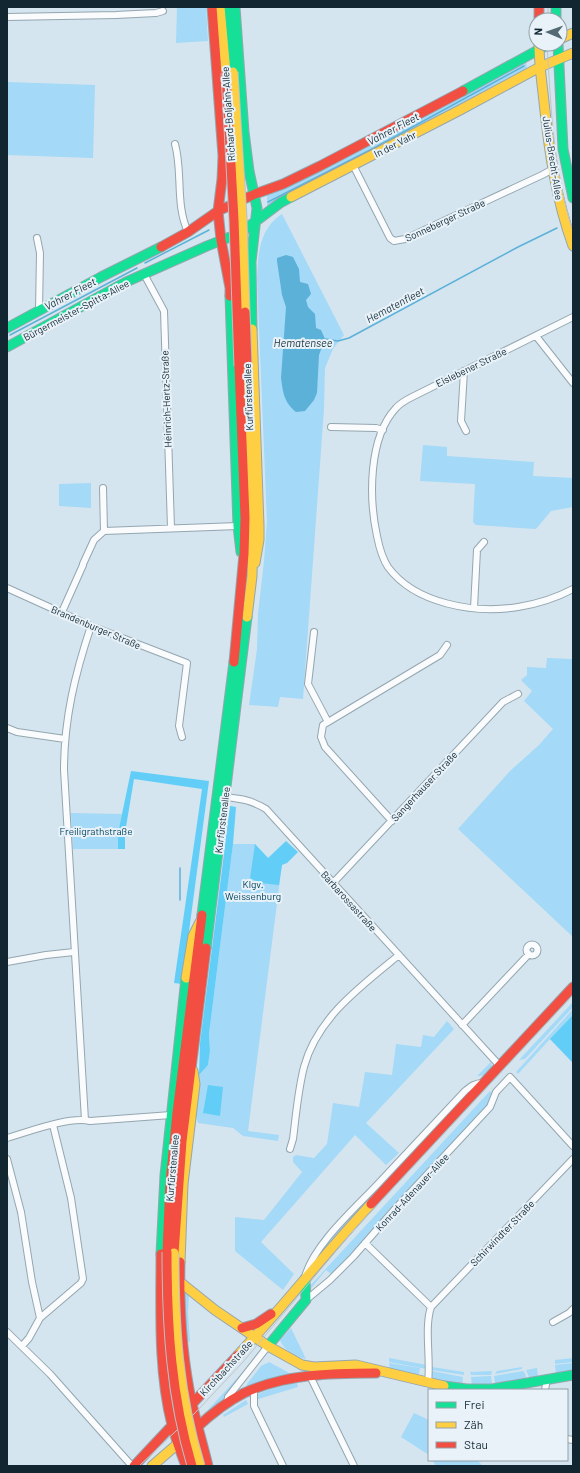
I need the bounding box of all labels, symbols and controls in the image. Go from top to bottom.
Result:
north arrow [528,12,568,52]
text: N [531,28,544,36]
street label: Richard-Boljahn-Allee [219,66,237,162]
water label: Vahrer Fleet [365,109,421,148]
street label: Julius-Brecht-Allee [540,115,566,201]
street label: In der Vahr [372,128,419,160]
street label: Sonneberger Straße [403,196,487,244]
water label: Vahrer Fleet [42,274,98,313]
street label: Bürgermeister-Spitta-Allee [21,277,131,343]
water label: Hematenfleet [364,284,426,325]
water label: Hematensee [274,336,333,349]
street label: Eislebener Straße [434,345,508,389]
street label: Heinrich-Hertz-Straße [158,350,174,448]
street label: Kurfürstenallee [241,363,255,431]
street label: Brandenburger Straße [49,603,143,651]
street label: Sangerhauser Straße [388,748,460,824]
street label: Kurfürstenallee [212,786,232,854]
park label: Freiligrathstraße [59,825,133,837]
street label: Barbarossastraße [319,868,379,934]
park label: Klgv. Weissenburg [225,878,281,902]
street label: Kurfürstenallee [163,1134,181,1202]
street label: Konrad-Adenauer-Allee [373,1151,451,1233]
street label: Schirwindter Straße [467,1198,537,1268]
street label: Kirchbachstraße [197,1338,255,1398]
legend [428,1389,568,1461]
text: Frei [464,1397,484,1411]
text: Zäh [464,1417,483,1431]
text: Stau [464,1437,488,1451]

